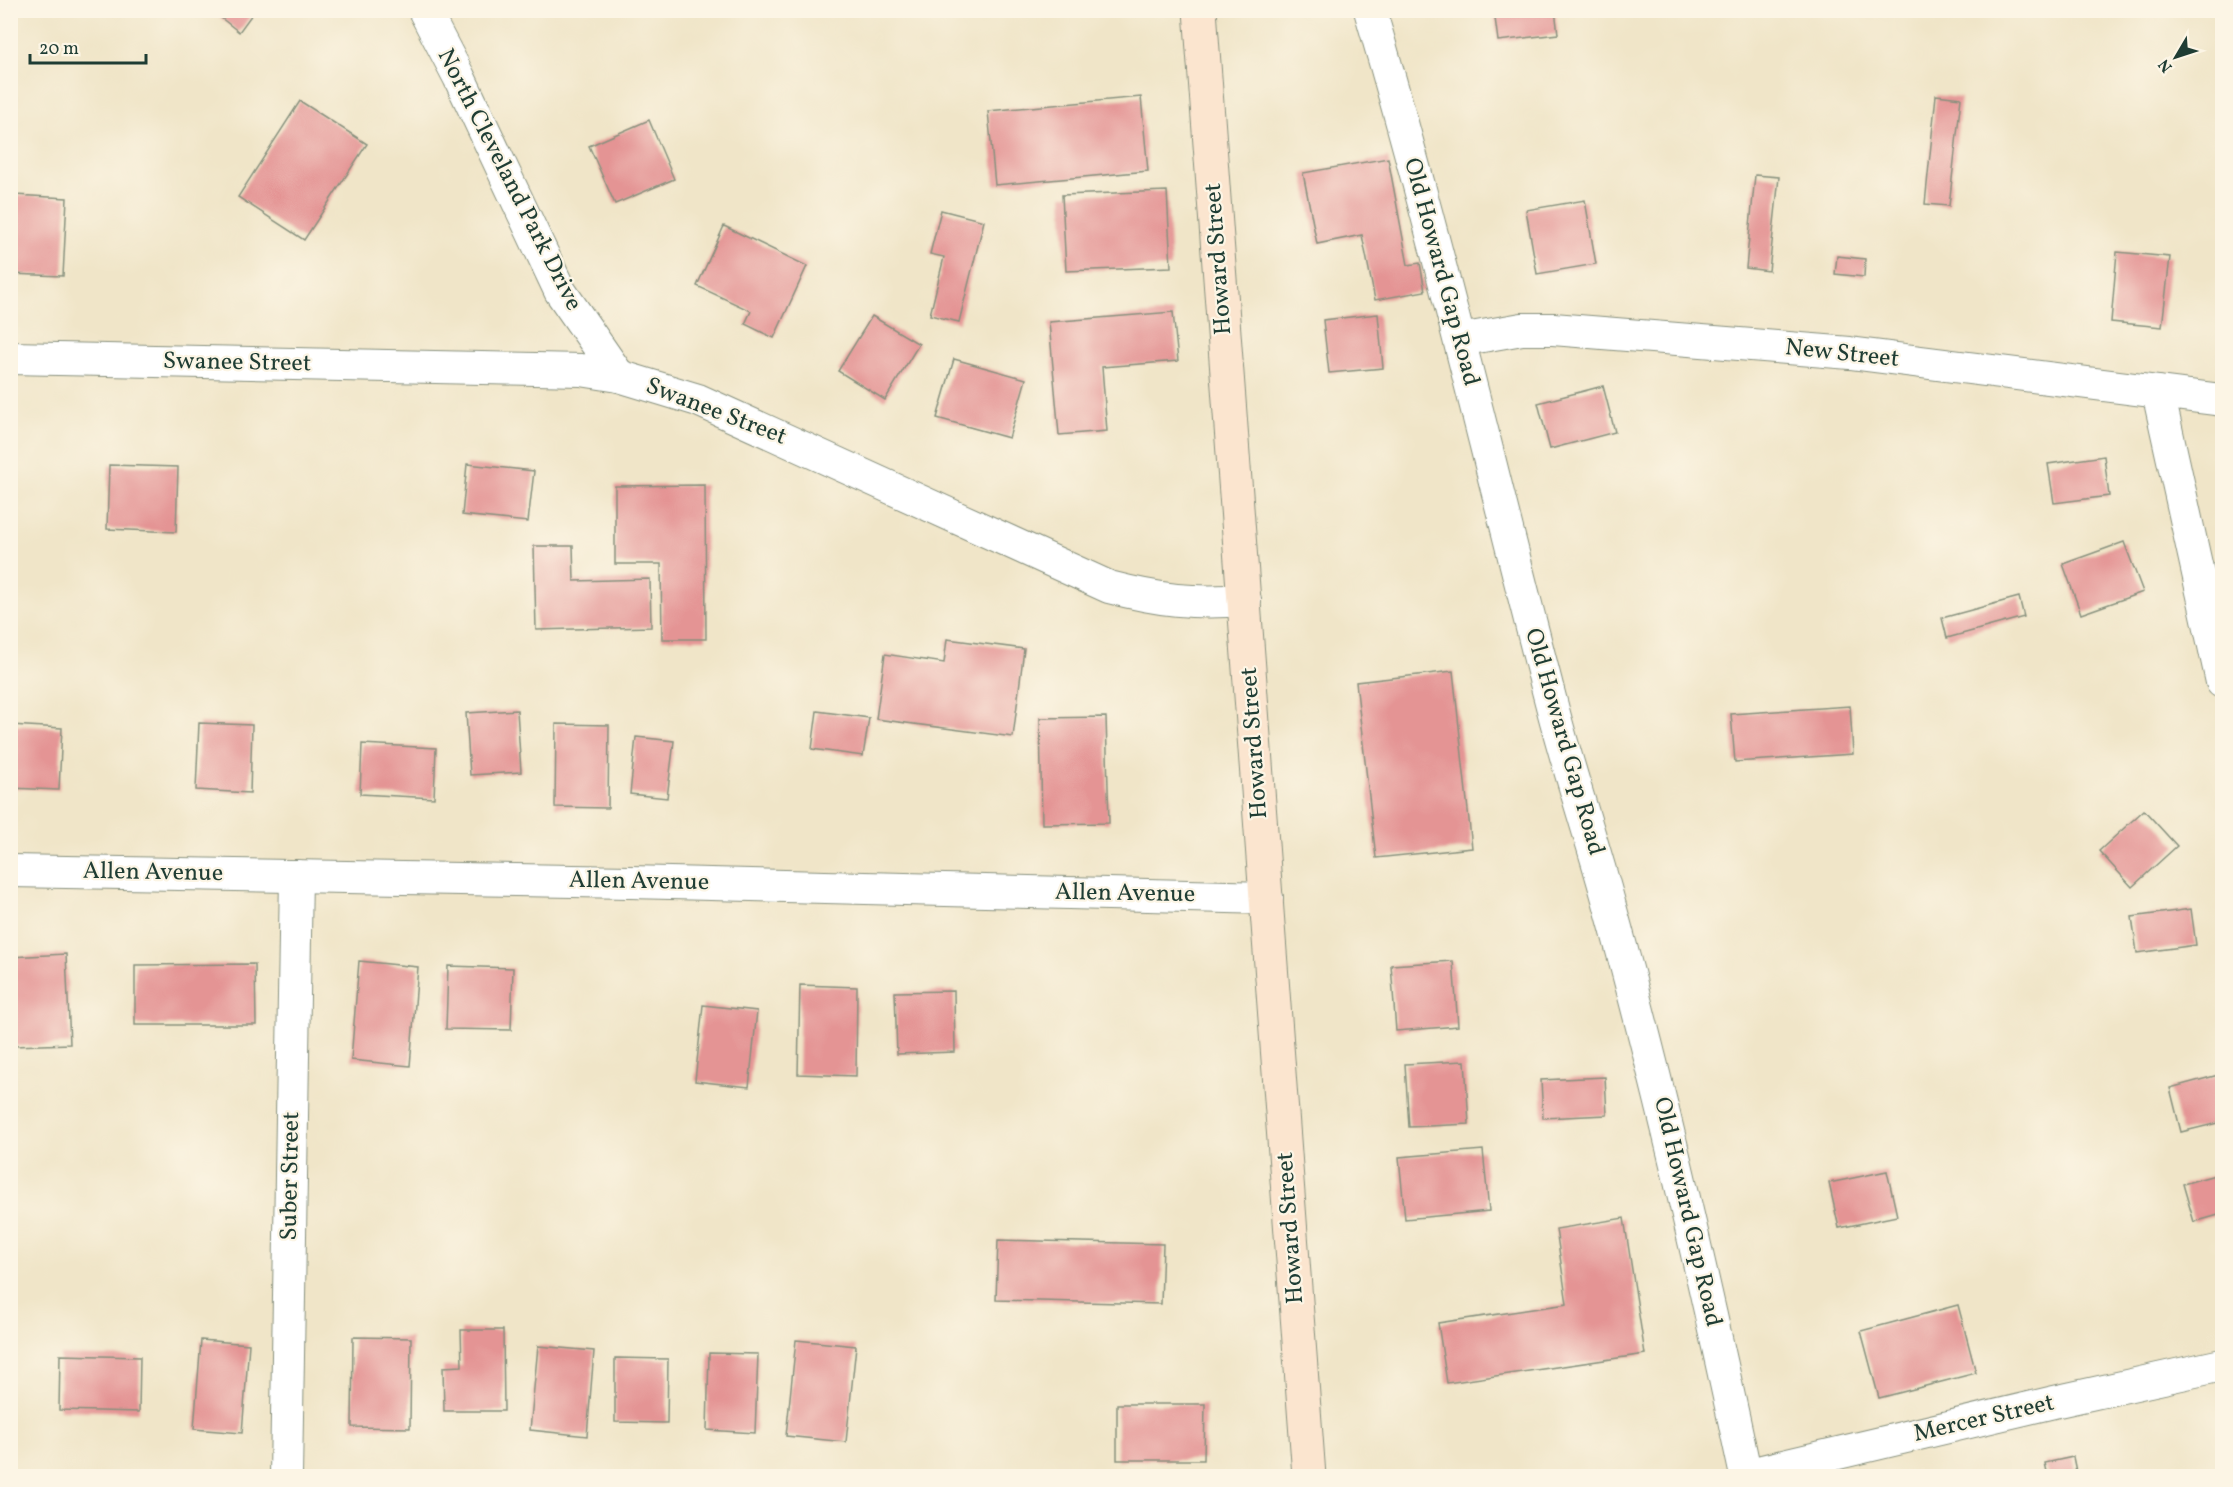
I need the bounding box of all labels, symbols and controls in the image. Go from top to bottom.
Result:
scale bar [30,27,146,65]
north arrow [2146,27,2206,87]
text: 20 m [39,37,79,62]
street label: North Cleveland Park Drive [428,43,590,317]
text: N [2153,53,2178,77]
street label: Old Howard Gap Road [1394,154,1488,390]
street label: Howard Street [1197,182,1241,336]
street label: New Street [1783,331,1901,377]
street label: Swanee Street [162,345,312,381]
street label: Swanee Street [641,370,791,454]
street label: Old Howard Gap Road [1515,624,1613,860]
street label: Howard Street [1233,666,1277,820]
street label: Allen Avenue [83,855,223,891]
street label: Allen Avenue [569,864,709,900]
street label: Allen Avenue [1055,876,1195,912]
street label: Old Howard Gap Road [1644,1094,1730,1330]
street label: Suber Street [273,1111,309,1241]
street label: Howard Street [1269,1151,1313,1305]
street label: Mercer Street [1910,1386,2058,1452]

